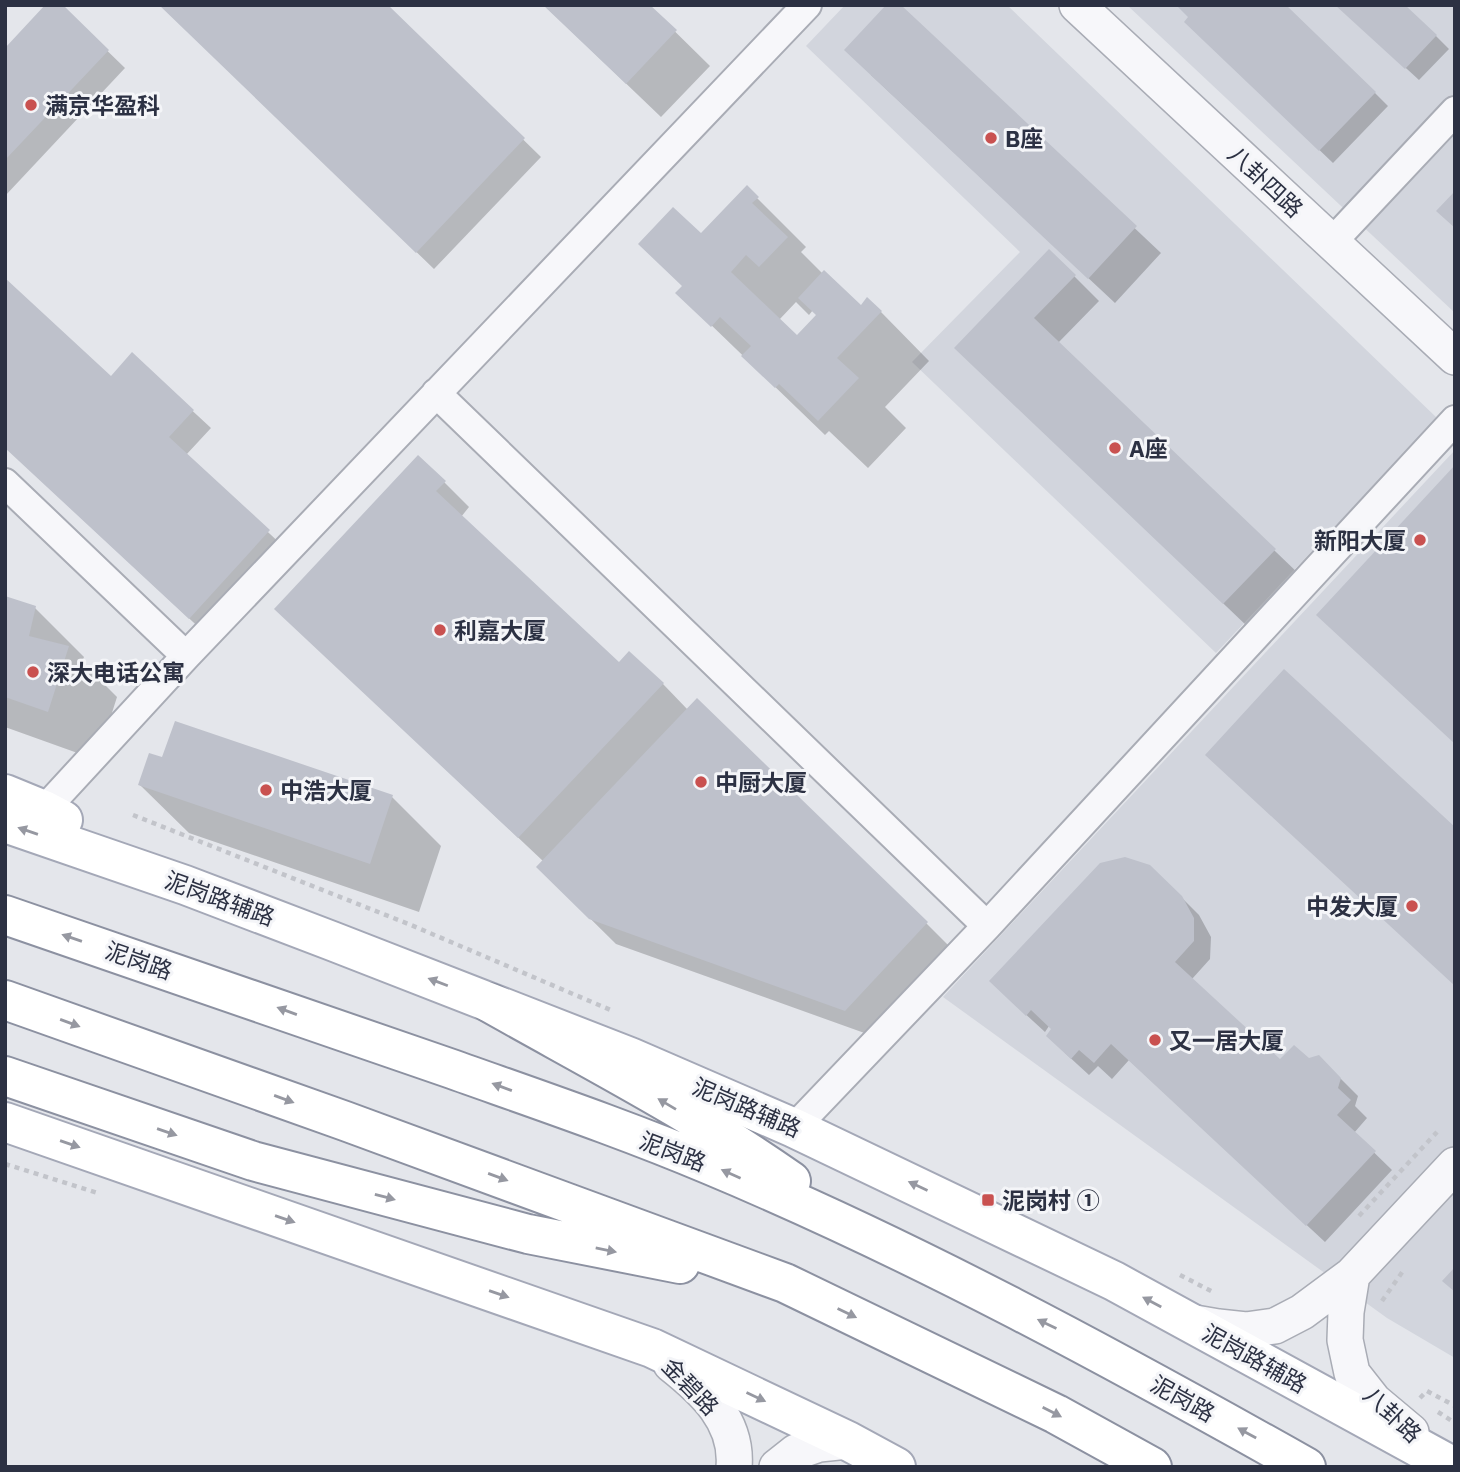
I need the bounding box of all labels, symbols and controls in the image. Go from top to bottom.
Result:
place label: 满京华盈科 [45,90,160,120]
marker: 满京华盈科 [23,97,39,113]
place label: B座 [1005,123,1043,153]
marker: B座 [983,130,999,146]
street label: 八卦四路 [1222,139,1310,223]
place label: A座 [1129,433,1168,463]
marker: A座 [1107,440,1123,456]
place label: 新阳大厦 [1314,525,1406,555]
marker: 新阳大厦 [1412,532,1428,548]
place label: 利嘉大厦 [454,615,546,645]
marker: 利嘉大厦 [432,622,448,638]
place label: 深大电话公寓 [47,657,185,687]
marker: 深大电话公寓 [25,664,41,680]
place label: 中厨大厦 [715,767,807,797]
marker: 中厨大厦 [693,774,709,790]
place label: 中浩大厦 [280,775,372,805]
marker: 中浩大厦 [258,782,274,798]
one-way arrow [17,825,38,836]
street label: 泥岗路辅路 [161,864,279,932]
place label: 中发大厦 [1306,891,1398,921]
marker: 中发大厦 [1404,898,1420,914]
one-way arrow [61,932,82,943]
street label: 泥岗路 [101,935,177,985]
one-way arrow [428,977,449,988]
one-way arrow [277,1005,298,1016]
one-way arrow [59,1018,80,1029]
place label: 又一居大厦 [1169,1025,1284,1055]
marker: 又一居大厦 [1147,1032,1163,1048]
street label: 泥岗路辅路 [688,1071,806,1143]
one-way arrow [491,1081,512,1092]
one-way arrow [273,1094,294,1105]
one-way arrow [658,1097,677,1110]
street label: 泥岗路 [635,1125,711,1177]
one-way arrow [157,1127,178,1138]
one-way arrow [59,1139,80,1150]
one-way arrow [721,1168,741,1180]
one-way arrow [487,1172,508,1183]
one-way arrow [908,1181,928,1192]
place label: 泥岗村 ① [1002,1185,1099,1215]
one-way arrow [374,1192,396,1203]
marker: 泥岗村 ① [980,1192,996,1208]
one-way arrow [274,1214,295,1225]
one-way arrow [595,1244,617,1255]
one-way arrow [489,1289,510,1300]
one-way arrow [1142,1296,1162,1307]
one-way arrow [837,1307,857,1318]
street label: 泥岗路辅路 [1197,1317,1313,1399]
one-way arrow [1037,1319,1057,1330]
street label: 金碧路 [656,1351,726,1421]
street label: 泥岗路 [1146,1368,1220,1428]
street label: 八卦路 [1358,1380,1428,1448]
one-way arrow [746,1391,766,1402]
one-way arrow [1042,1406,1062,1418]
one-way arrow [1237,1427,1257,1439]

